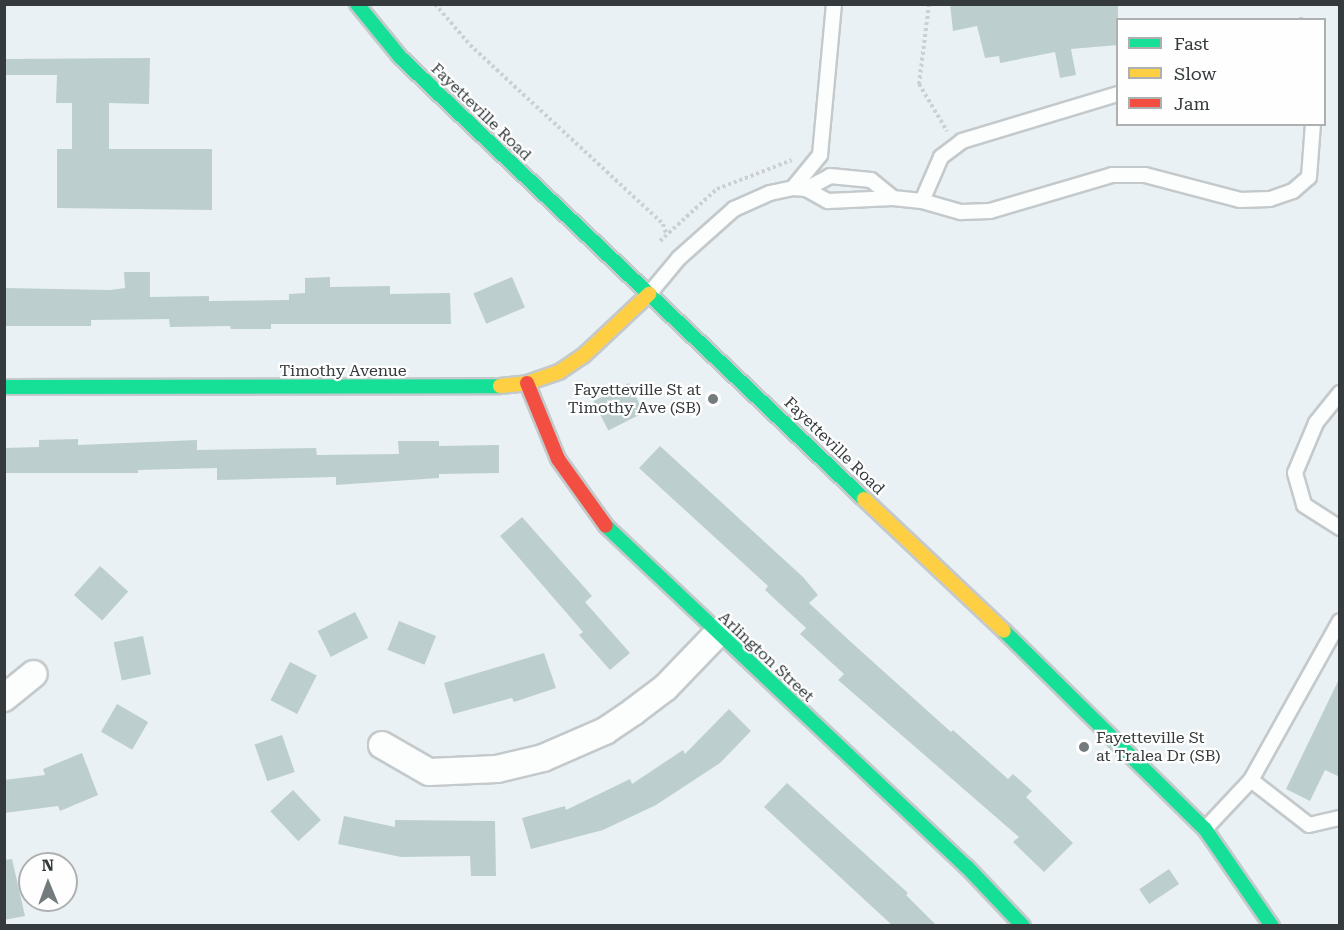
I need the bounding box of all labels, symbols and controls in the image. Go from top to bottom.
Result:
legend [1116,18,1326,126]
text: Fast [1174,33,1209,54]
street label: Fayetteville Road [427,59,535,165]
text: Slow [1174,63,1216,84]
text: Jam [1174,93,1210,114]
street label: Timothy Avenue [279,361,407,381]
place label: Fayetteville St at Timothy Ave (SB) [568,380,701,418]
marker: Fayetteville St at Timothy Ave (SB) [706,392,720,406]
street label: Fayetteville Road [780,393,888,499]
street label: Arlington Street [714,608,818,706]
place label: Fayetteville St at Tralea Dr (SB) [1096,728,1220,766]
marker: Fayetteville St at Tralea Dr (SB) [1077,740,1091,754]
north arrow [18,852,78,912]
text: N [41,856,54,875]

